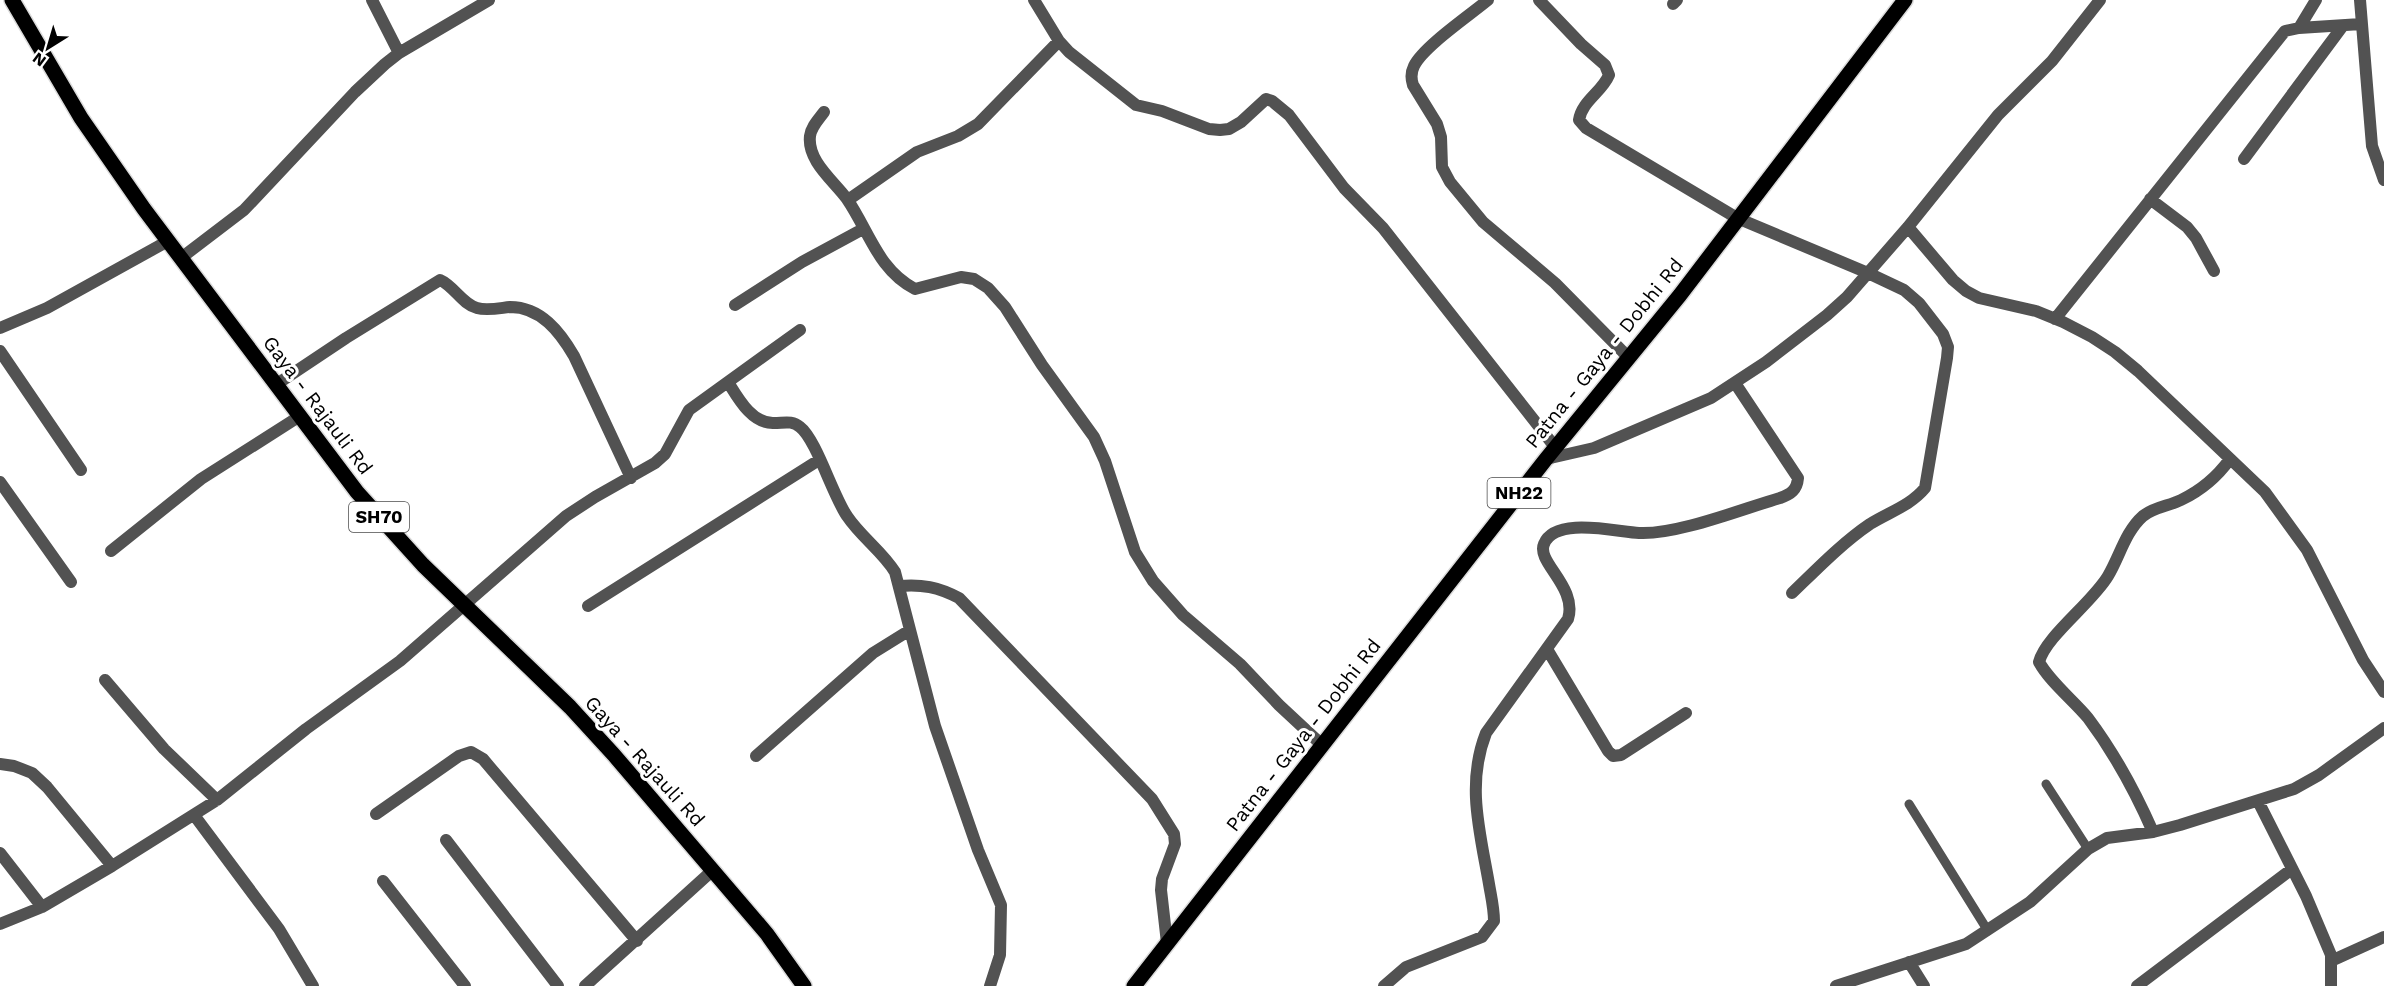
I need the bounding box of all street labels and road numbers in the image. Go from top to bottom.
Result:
street label: Patna - Gaya - Dobhi Rd [1520,253,1688,453]
street label: Gaya - Rajauli Rd [258,331,378,479]
road number: NH22 [1488,478,1550,508]
road number: SH70 [349,502,409,532]
street label: Patna - Gaya - Dobhi Rd [1220,634,1386,836]
street label: Gaya - Rajauli Rd [580,691,710,831]

